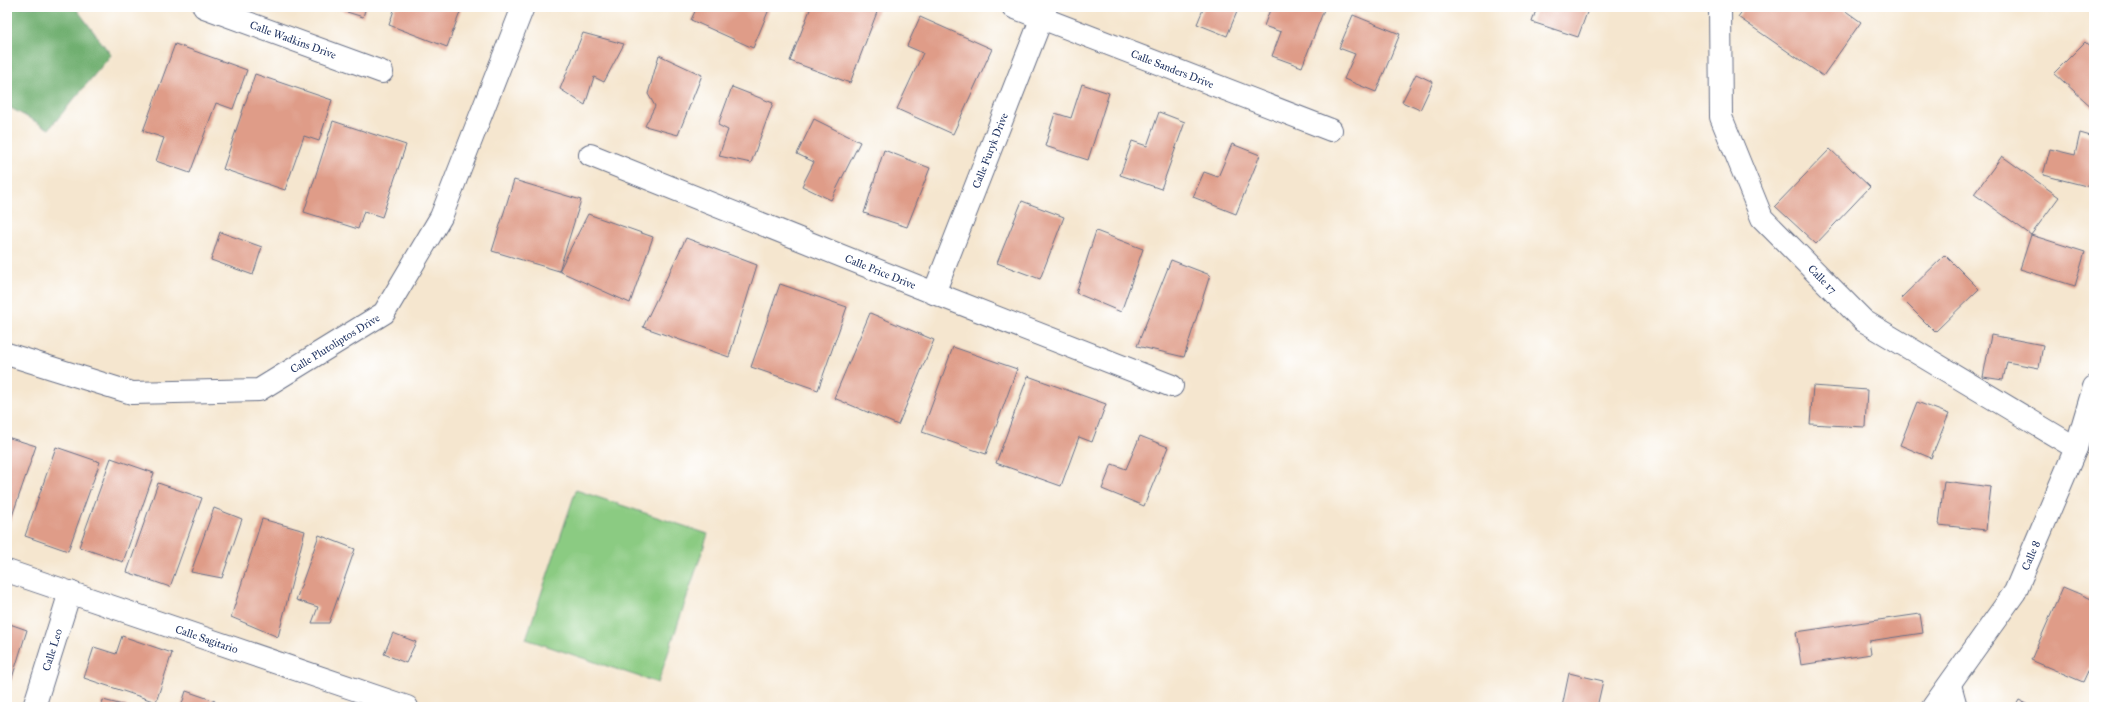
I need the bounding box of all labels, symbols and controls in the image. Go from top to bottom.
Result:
street label: Calle Wadkins Drive [248,18,339,61]
street label: Calle Sanders Drive [1129,47,1216,91]
street label: Calle Furyk Drive [969,110,1011,190]
street label: Calle Price Drive [843,251,918,292]
street label: Calle 17 [1805,262,1840,296]
street label: Calle Plutoliptos Drive [288,311,382,376]
street label: Calle 8 [2018,538,2043,572]
street label: Calle Sagitario [174,622,240,656]
street label: Calle Leo [39,627,65,672]

